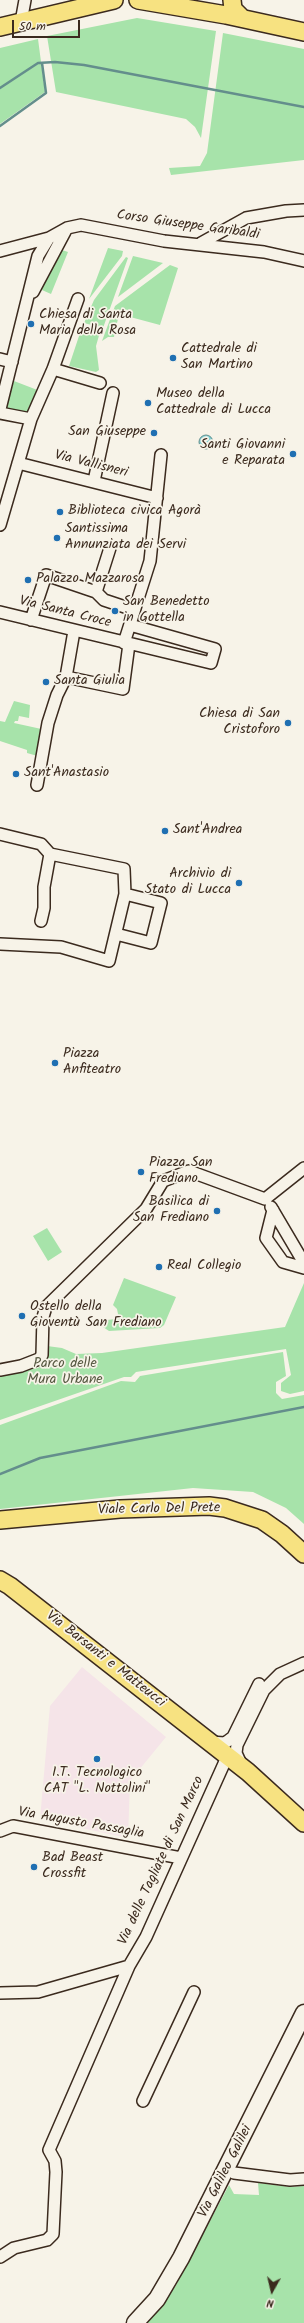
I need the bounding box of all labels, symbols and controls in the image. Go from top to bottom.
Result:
scale bar [14,12,82,38]
text: 50 m [19,17,46,36]
street label: Corso Giuseppe Garibaldi [115,208,261,244]
place label: Chiesa di Santa Maria della Rosa [39,308,136,340]
marker: Chiesa di Santa Maria della Rosa [26,319,36,329]
place label: Cattedrale di San Martino [181,342,257,374]
marker: Cattedrale di San Martino [168,353,178,363]
place label: Museo della Cattedrale di Lucca [156,387,271,420]
marker: Museo della Cattedrale di Lucca [143,398,153,408]
place label: San Giuseppe [68,425,146,441]
marker: San Giuseppe [149,428,159,438]
place label: Santi Giovanni e Reparata [200,438,285,470]
street label: Via Vallisneri [53,448,129,482]
marker: Santi Giovanni e Reparata [288,449,298,459]
place label: Biblioteca civica Agorà [68,504,201,520]
marker: Biblioteca civica Agorà [55,507,65,517]
place label: Santissima Annunziata dei Servi [65,522,186,554]
marker: Santissima Annunziata dei Servi [52,533,62,543]
place label: Palazzo Mazzarosa [36,572,144,588]
marker: Palazzo Mazzarosa [23,575,33,585]
street label: Via Santa Croce [17,593,113,633]
place label: San Benedetto in Gottella [123,595,210,628]
marker: San Benedetto in Gottella [110,606,120,616]
place label: Santa Giulia [54,674,125,690]
marker: Santa Giulia [41,677,51,687]
place label: Chiesa di San Cristoforo [199,707,280,740]
marker: Chiesa di San Cristoforo [283,718,293,728]
place label: Sant'Anastasio [24,766,109,782]
marker: Sant'Anastasio [11,769,21,779]
place label: Sant'Andrea [173,823,242,839]
marker: Sant'Andrea [160,826,170,836]
place label: Archivio di Stato di Lucca [145,867,231,900]
marker: Archivio di Stato di Lucca [234,878,244,888]
place label: Piazza Anfiteatro [63,1047,121,1080]
marker: Piazza Anfiteatro [50,1058,60,1068]
place label: Piazza San Frediano [149,1156,212,1188]
marker: Piazza San Frediano [136,1167,146,1177]
place label: Basilica di San Frediano [133,1195,209,1228]
marker: Basilica di San Frediano [212,1206,222,1216]
place label: Real Collegio [167,1259,241,1275]
marker: Real Collegio [154,1262,164,1272]
place label: Ostello della Gioventù San Frediano [30,1300,162,1332]
marker: Ostello della Gioventù San Frediano [17,1311,27,1321]
park label: Parco delle Mura Urbane [27,1357,103,1390]
street label: Viale Carlo Del Prete [98,1501,220,1519]
street label: Via Barsanti e Matteucci [42,1608,168,1712]
marker: I.T. Tecnologico CAT "L. Nottolini" [92,1754,102,1764]
place label: I.T. Tecnologico CAT "L. Nottolini" [44,1766,150,1798]
street label: Via delle Tagliate di San Marco [115,1774,209,1948]
street label: Via Augusto Passaglia [17,1805,145,1843]
place label: Bad Beast Crossfit [42,1851,103,1884]
marker: Bad Beast Crossfit [29,1862,39,1872]
street label: Via Galileo Galilei [195,2123,257,2221]
north arrow [252,2271,292,2311]
text: N [266,2293,275,2312]

